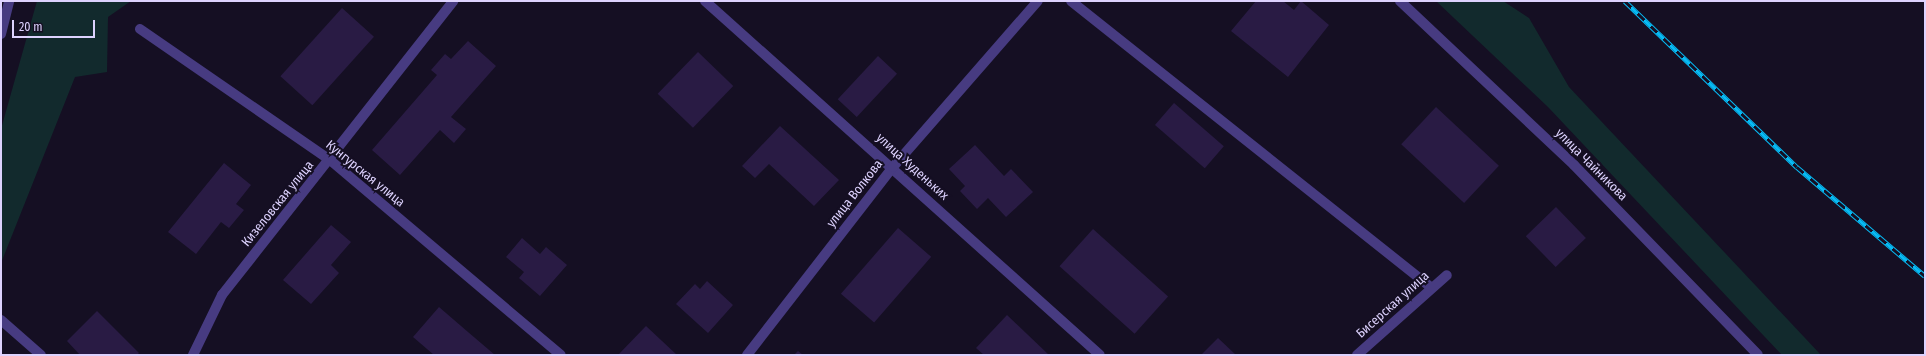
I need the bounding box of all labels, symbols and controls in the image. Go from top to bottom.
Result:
scale bar [14,12,97,38]
text: 20 m [19,20,43,34]
street label: улица Чайникова [1552,126,1630,204]
street label: улица Худеньких [873,130,951,204]
street label: Кунгурская улица [322,137,408,211]
street label: улица Волкова [824,157,886,231]
street label: Кизеловская улица [239,158,317,250]
street label: Бисерская улица [1353,268,1433,342]

